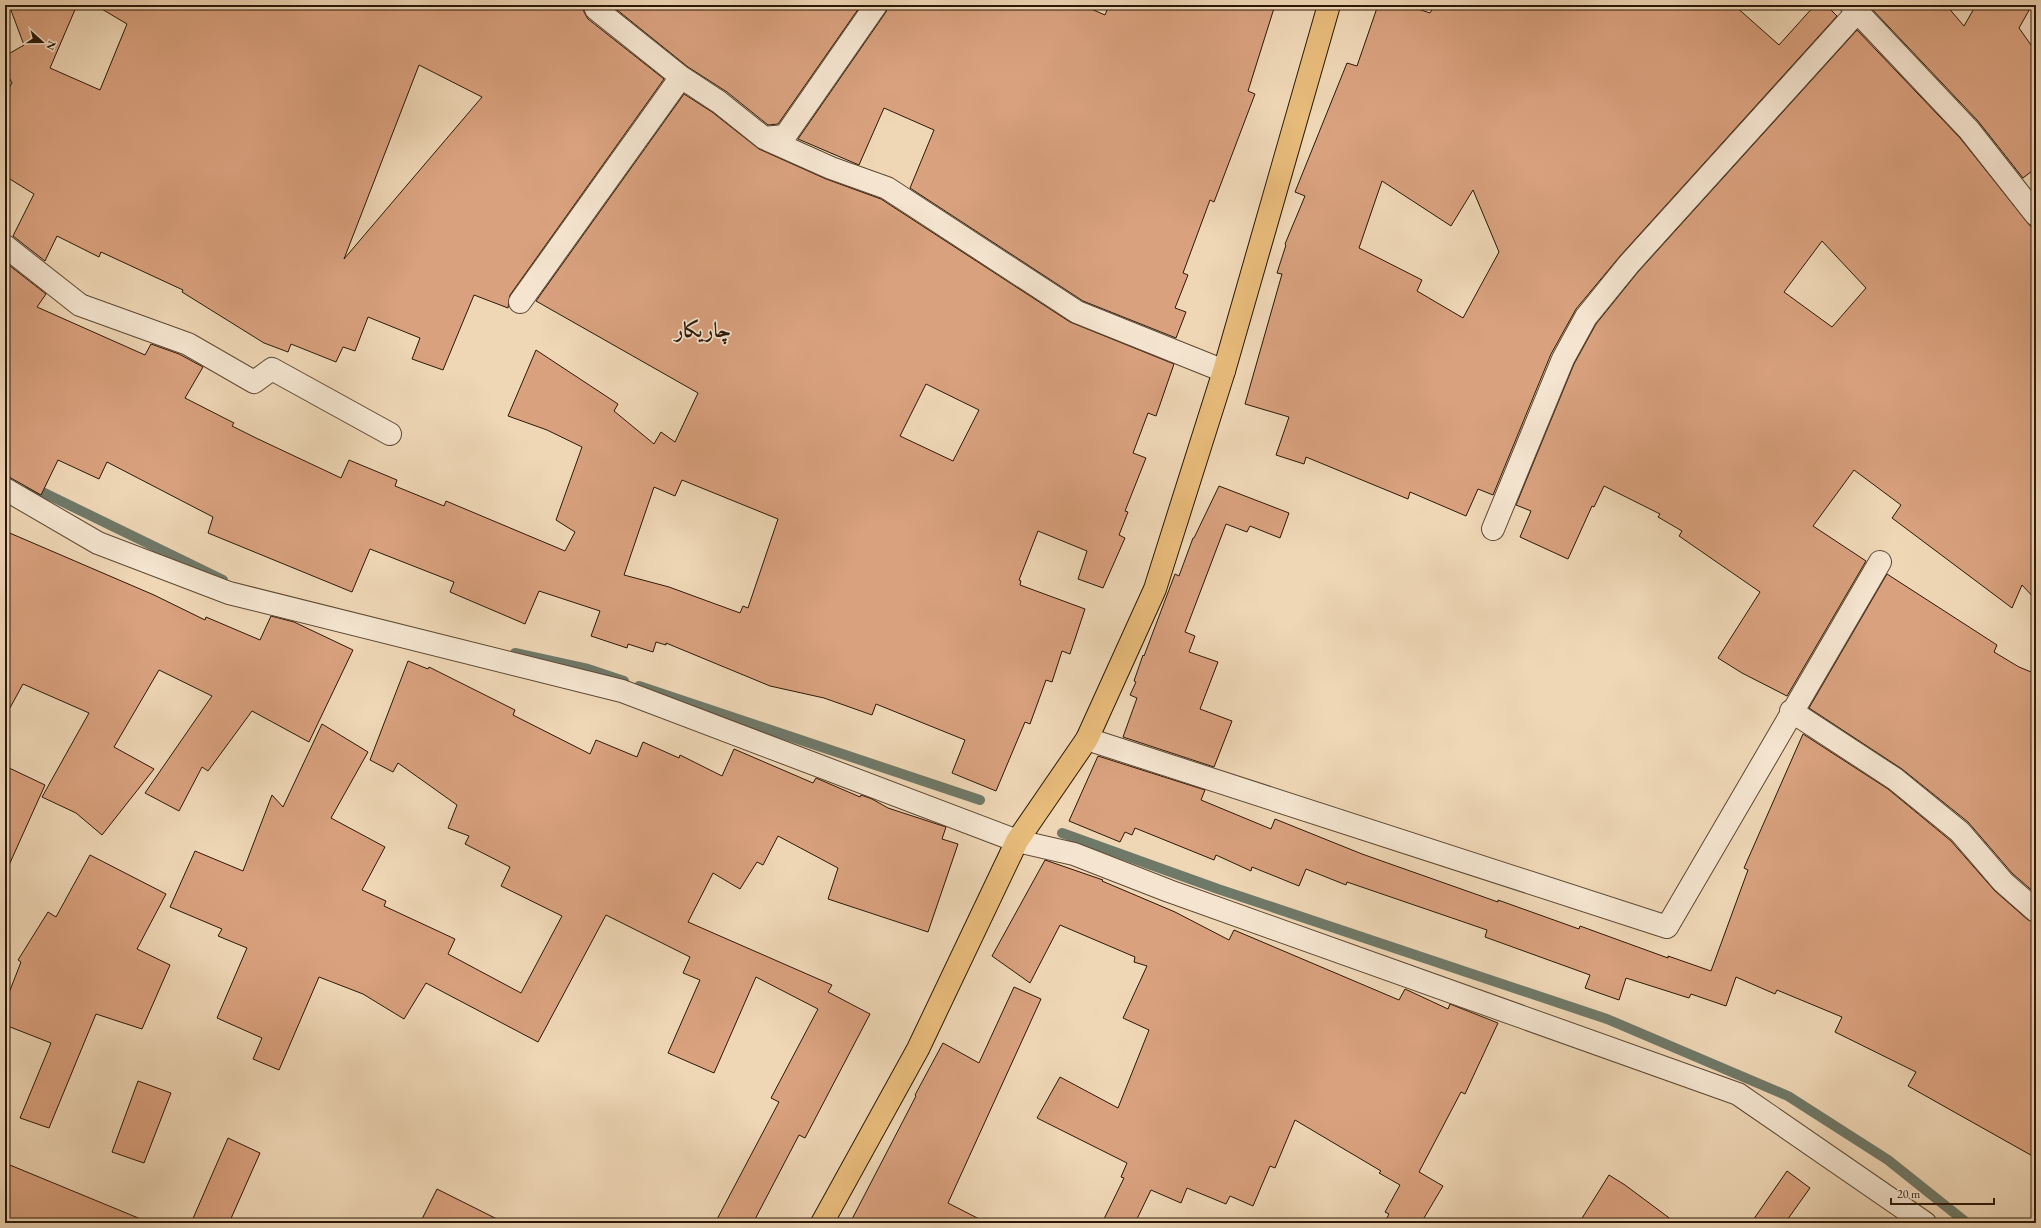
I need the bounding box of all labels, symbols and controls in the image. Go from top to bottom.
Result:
north arrow [22,22,62,62]
text: N [43,39,59,52]
district label: چاریکار [673,316,731,345]
scale bar [1891,1180,1994,1206]
text: 20 m [1897,1186,1921,1202]

